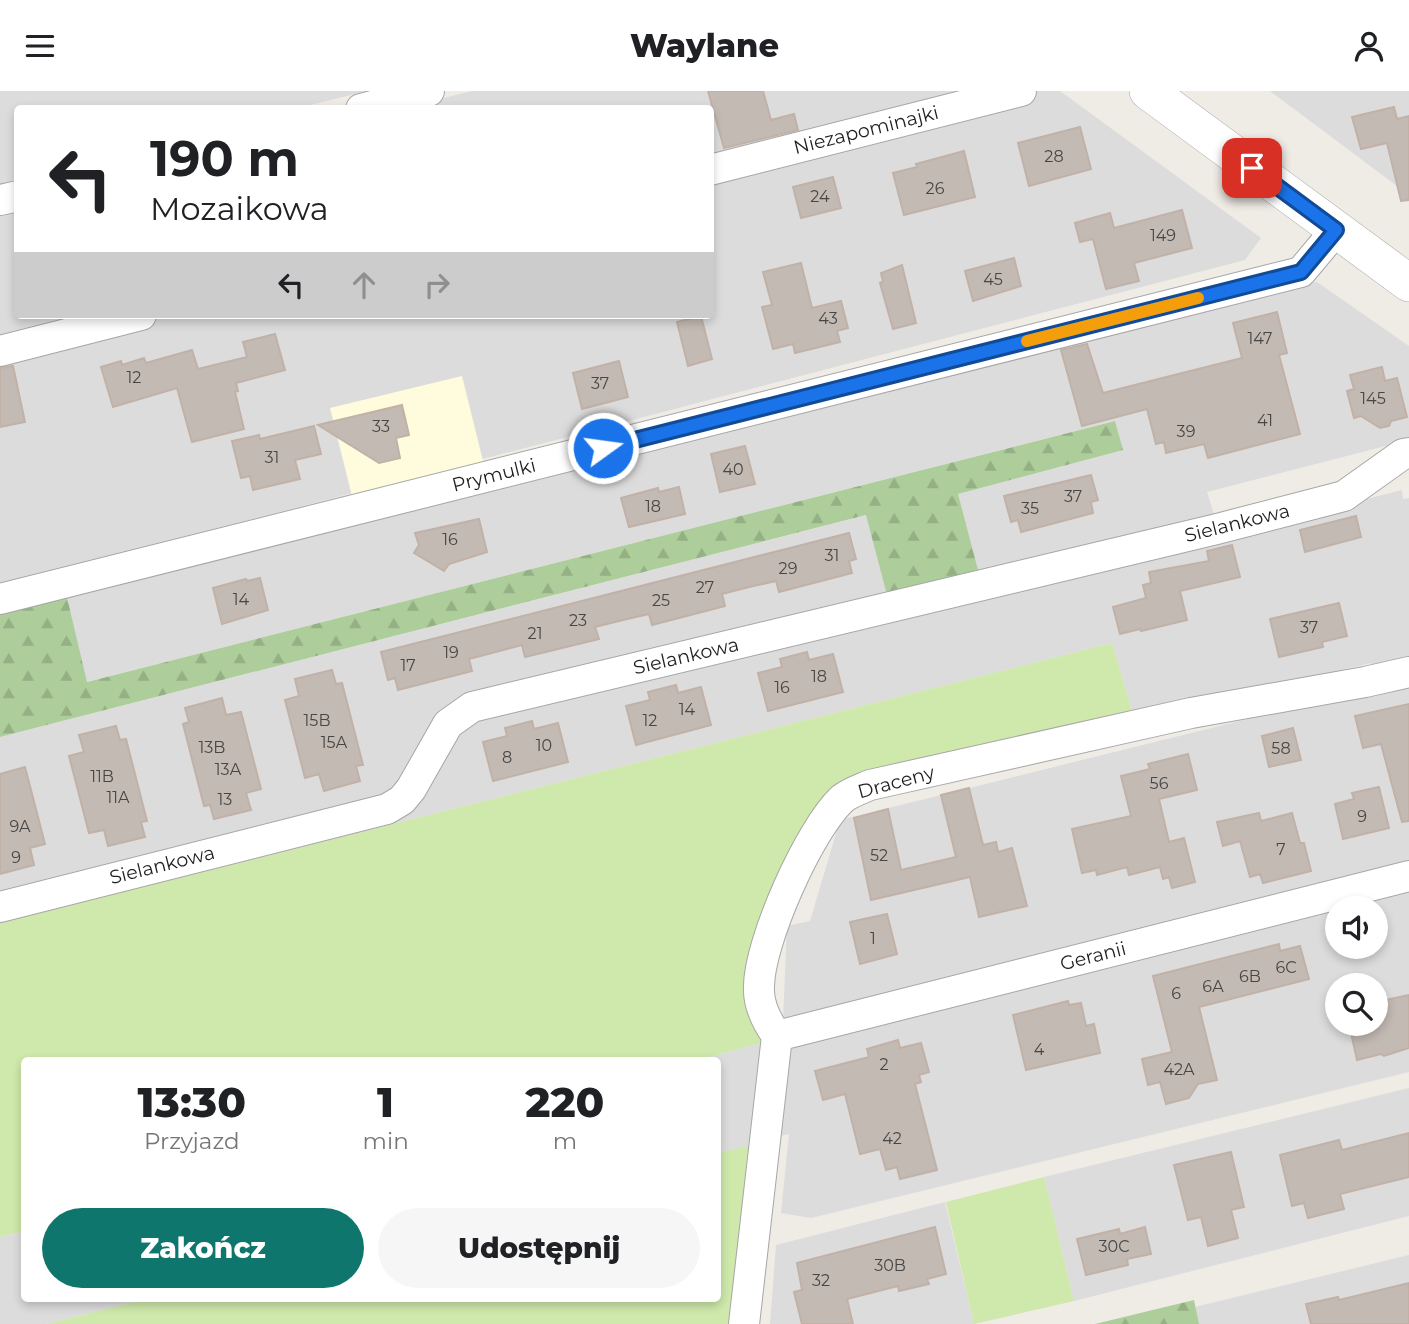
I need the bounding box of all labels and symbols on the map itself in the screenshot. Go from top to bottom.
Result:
street label: Niezapominajki [791,101,941,159]
pin [1222,138,1282,198]
house number: 28 [1044,147,1064,166]
house number: 26 [926,179,945,198]
house number: 24 [810,187,830,206]
house number: 149 [1150,226,1176,245]
house number: 45 [983,270,1003,289]
house number: 43 [818,309,838,328]
house number: 147 [1248,329,1272,348]
house number: 12 [127,368,141,387]
house number: 37 [591,374,609,393]
house number: 145 [1360,389,1386,408]
position arrow [566,411,640,485]
house number: 41 [1257,411,1273,430]
house number: 33 [372,417,390,436]
house number: 39 [1177,422,1195,441]
house number: 31 [265,448,279,467]
street label: Prymulki [450,453,538,497]
house number: 40 [722,460,744,479]
house number: 37 [1064,487,1082,506]
house number: 18 [645,497,661,516]
house number: 35 [1021,499,1039,518]
street label: Sielankowa [1182,499,1292,547]
house number: 16 [442,530,458,549]
house number: 31 [825,546,839,565]
house number: 29 [779,559,797,578]
house number: 27 [696,578,714,597]
house number: 14 [233,590,250,609]
house number: 25 [652,591,670,610]
house number: 23 [569,611,587,630]
house number: 37 [1300,618,1318,637]
house number: 21 [528,624,542,643]
street label: Sielankowa [631,633,741,679]
house number: 19 [443,643,459,662]
house number: 17 [400,656,416,675]
house number: 18 [811,667,827,686]
house number: 16 [774,678,790,697]
house number: 14 [679,700,696,719]
house number: 15B [304,711,330,730]
house number: 12 [643,711,657,730]
house number: 15A [321,733,348,752]
house number: 10 [536,736,552,755]
house number: 13B [199,738,225,757]
house number: 58 [1271,739,1291,758]
house number: 8 [502,748,512,767]
house number: 13A [215,760,242,779]
street label: Draceny [855,761,938,803]
house number: 11B [90,767,114,786]
house number: 56 [1150,774,1169,793]
house number: 11A [106,788,130,807]
house number: 13 [218,790,232,809]
house number: 9 [1357,807,1367,826]
house number: 9A [9,817,31,836]
house number: 7 [1276,840,1286,859]
street label: Sielankowa [107,841,217,889]
house number: 52 [870,846,888,865]
house number: 9 [11,848,21,867]
house number: 1 [870,929,876,948]
street label: Geranii [1058,937,1128,975]
house number: 6C [1275,958,1297,977]
house number: 6B [1239,967,1261,986]
house number: 6A [1202,977,1224,996]
house number: 6 [1171,984,1181,1003]
house number: 4 [1034,1040,1045,1059]
house number: 2 [879,1055,889,1074]
house number: 42A [1163,1060,1195,1079]
house number: 42 [882,1129,902,1148]
house number: 30C [1099,1237,1129,1256]
house number: 30B [874,1256,906,1275]
house number: 32 [812,1271,830,1290]

